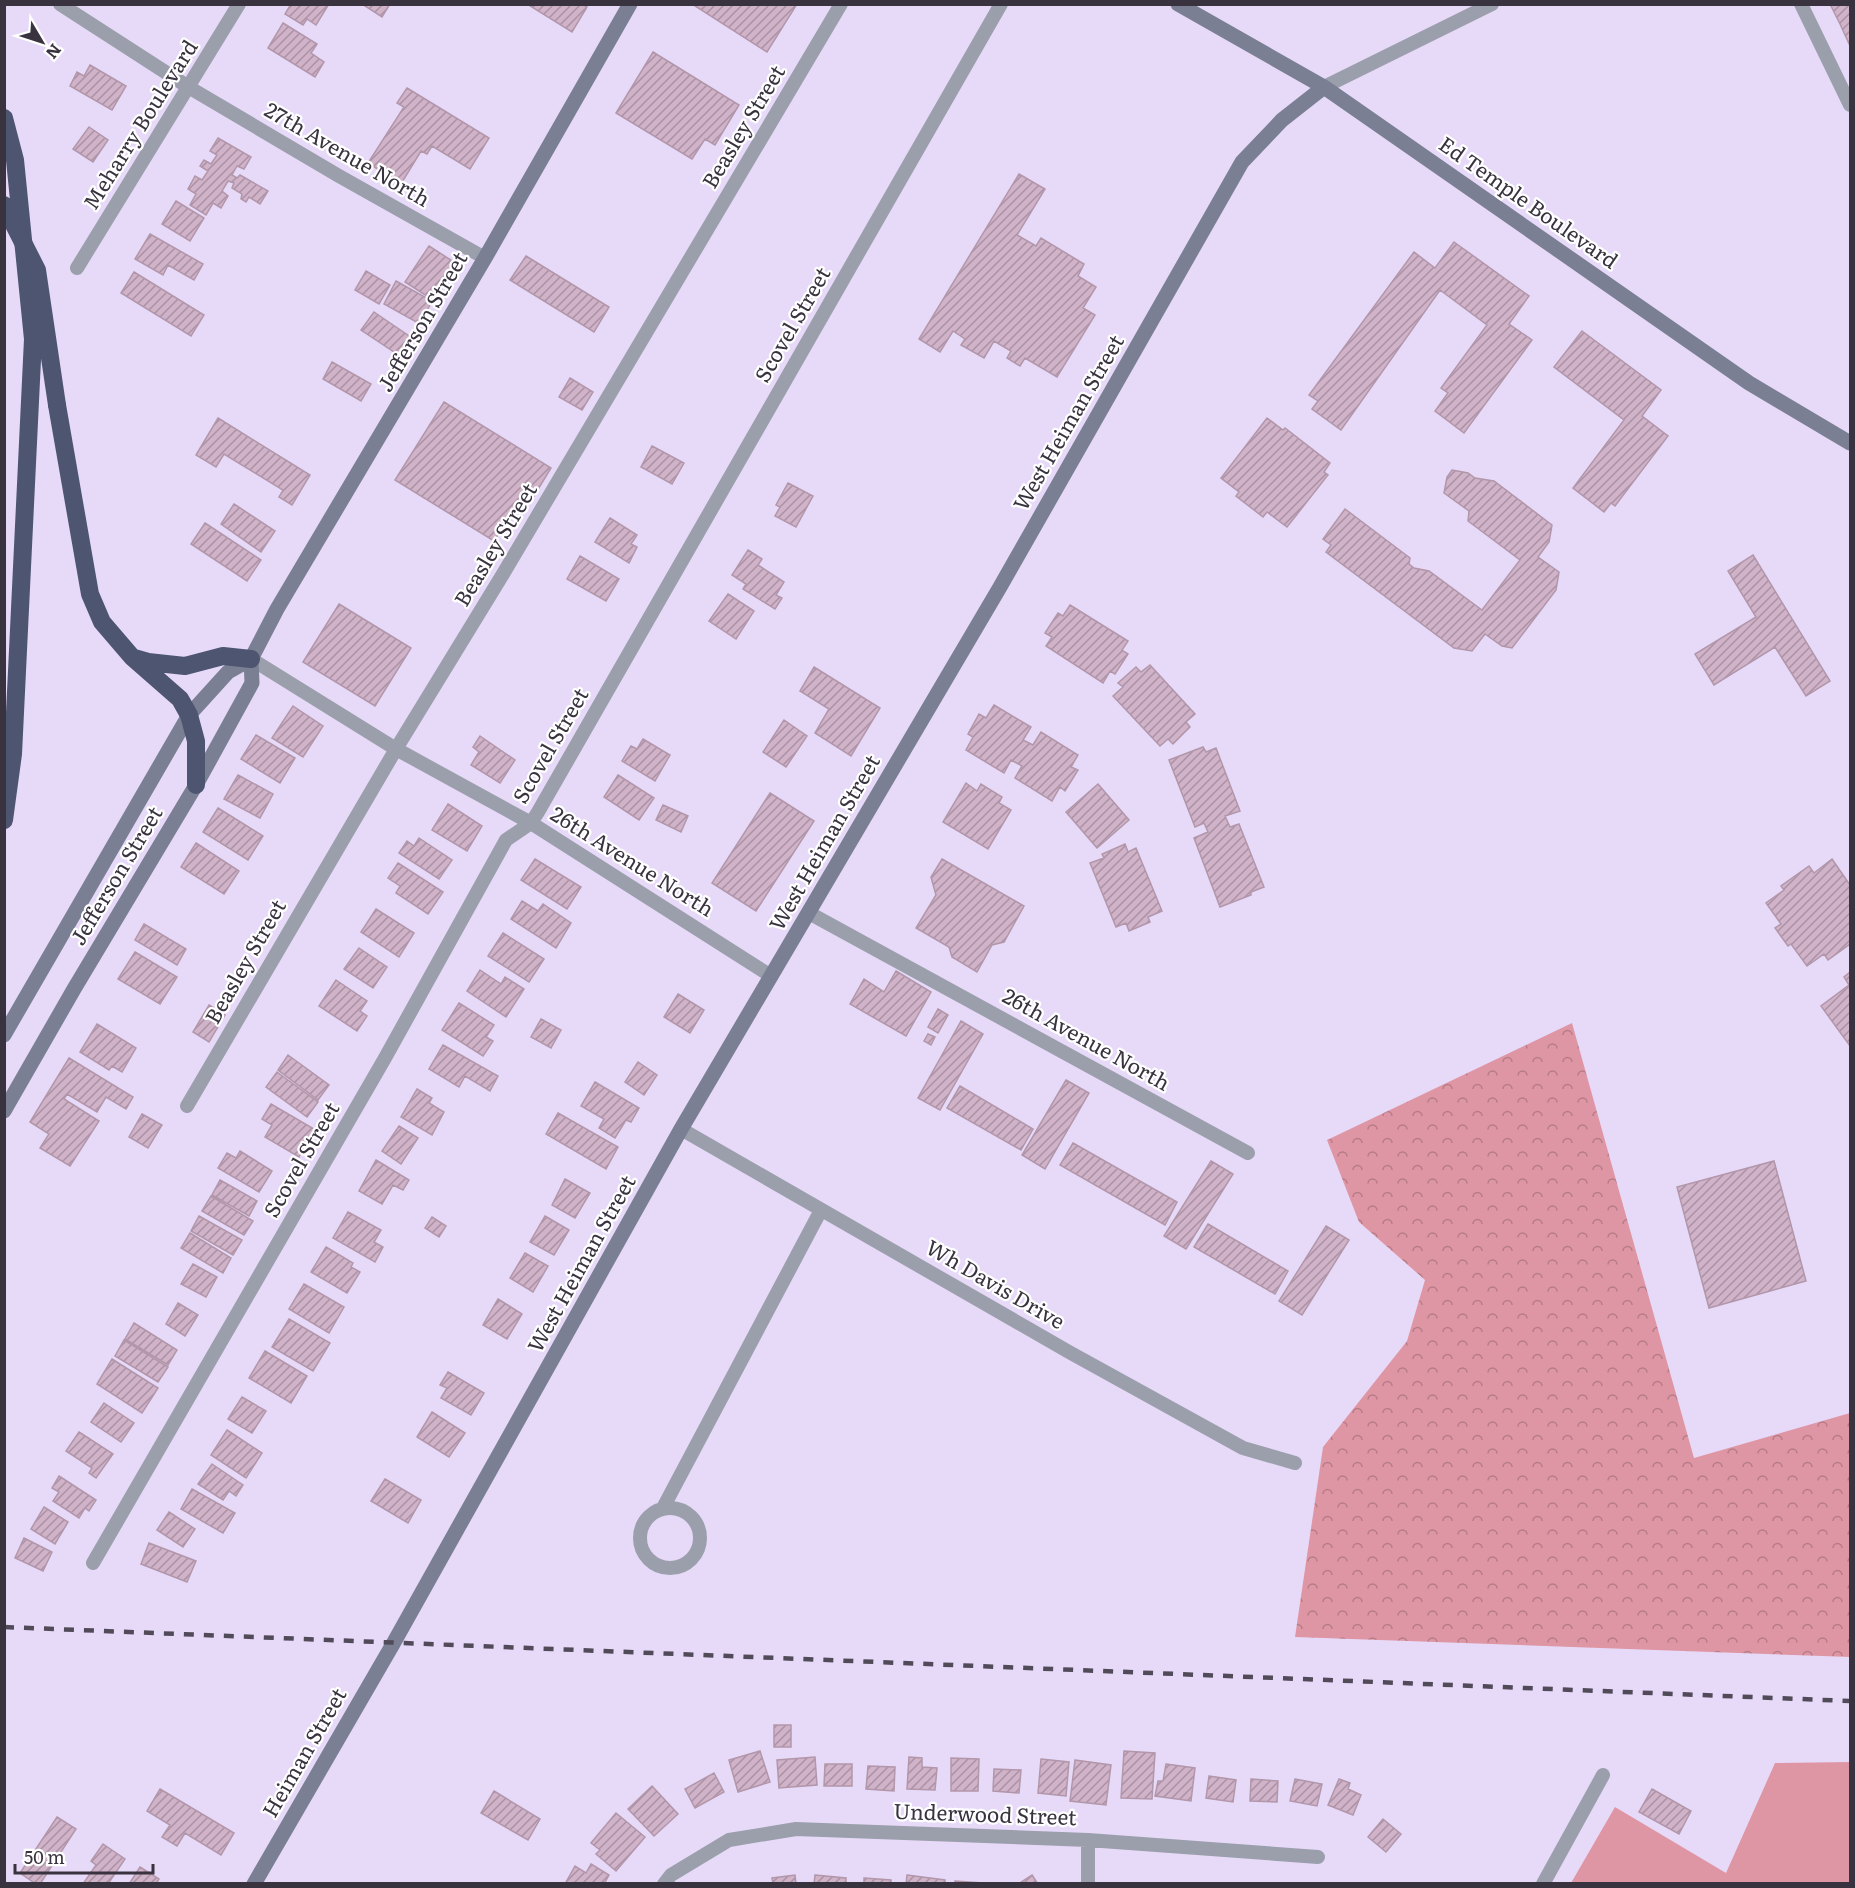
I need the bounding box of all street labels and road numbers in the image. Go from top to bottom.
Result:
street label: Meharry Boulevard [74,33,204,215]
street label: Beasley Street [693,58,791,193]
street label: 27th Avenue North [260,93,437,213]
street label: Ed Temple Boulevard [1434,127,1625,275]
street label: Jefferson Street [368,245,474,396]
street label: Scovel Street [745,260,837,387]
street label: West Heiman Street [1004,328,1130,515]
street label: Beasley Street [445,476,543,611]
street label: Scovel Street [503,681,595,808]
street label: West Heiman Street [760,748,886,935]
street label: 26th Avenue North [546,797,721,923]
street label: Jefferson Street [61,799,169,950]
street label: Beasley Street [196,892,292,1029]
street label: 26th Avenue North [998,979,1177,1097]
street label: Scovel Street [254,1095,346,1222]
street label: West Heiman Street [518,1168,642,1357]
street label: Wh Davis Drive [921,1230,1072,1335]
street label: Heiman Street [253,1681,353,1822]
street label: Underwood Street [893,1794,1078,1831]

